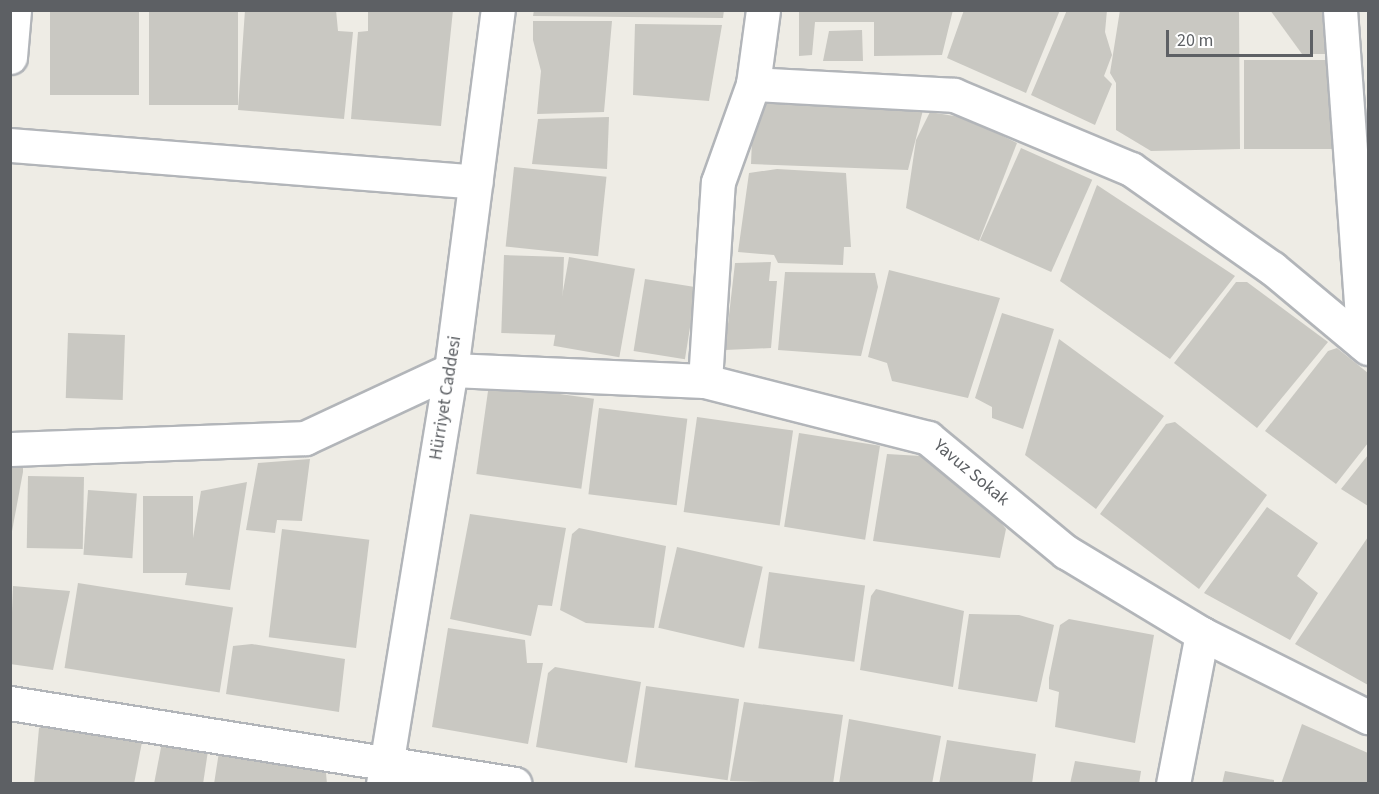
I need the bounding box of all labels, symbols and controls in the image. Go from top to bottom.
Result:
scale bar [1169,18,1316,56]
text: 20 m [1177,28,1213,53]
street label: Hürriyet Caddesi [426,334,466,462]
street label: Yavuz Sokak [929,435,1013,511]

